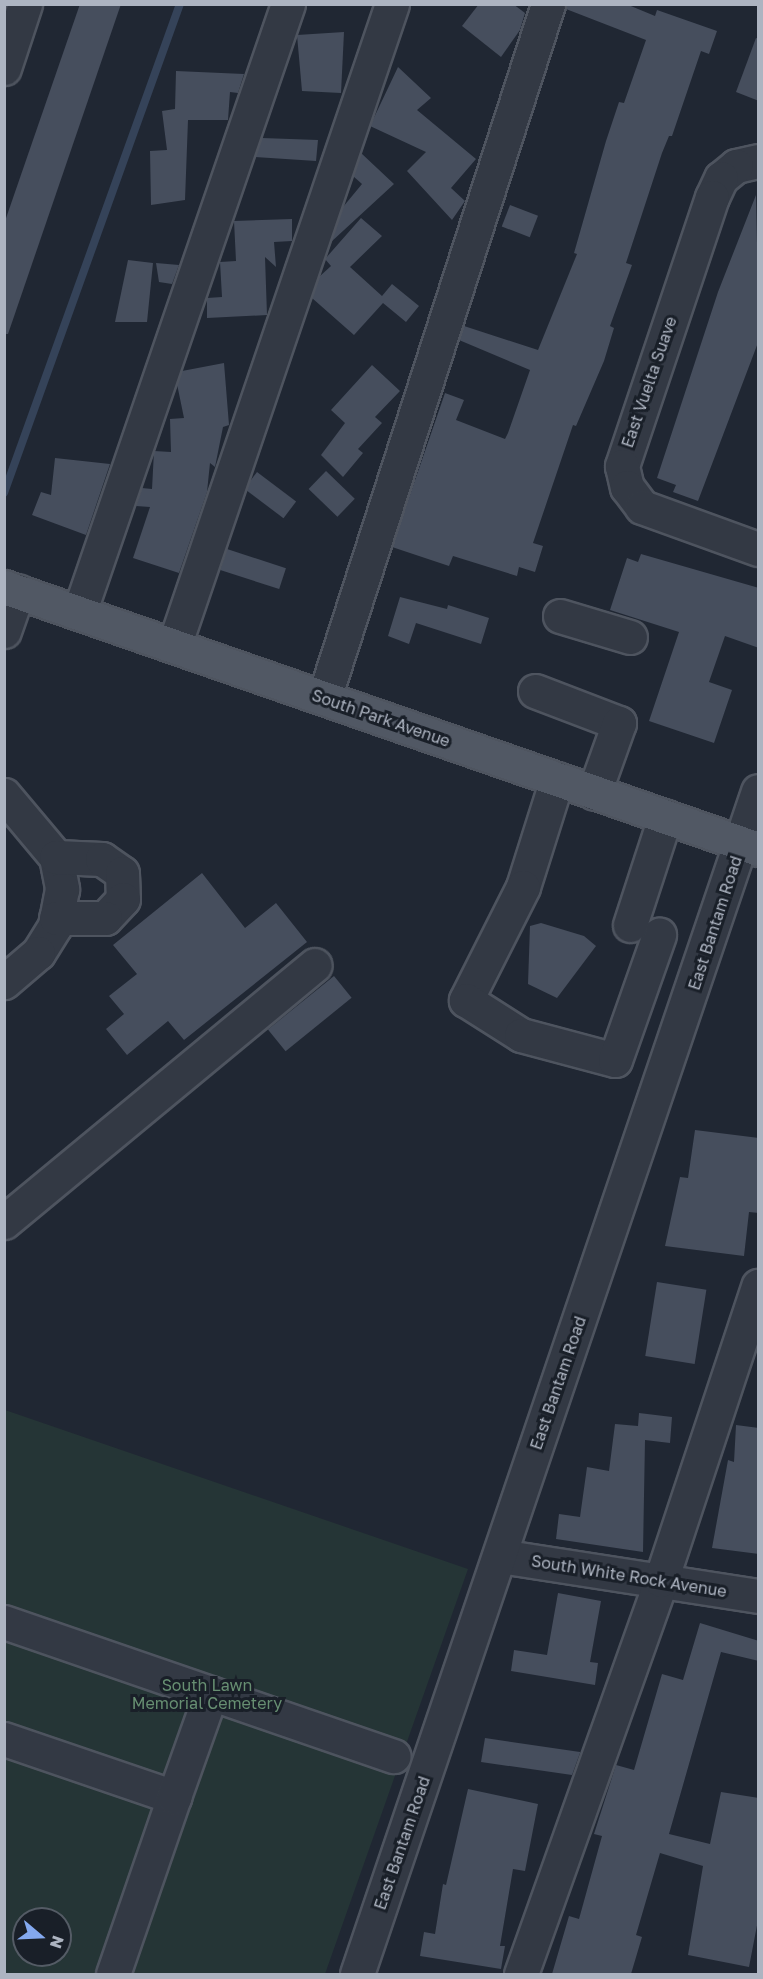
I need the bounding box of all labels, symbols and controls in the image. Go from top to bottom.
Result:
street label: East Vuelta Suave [618,314,680,450]
street label: South Park Avenue [309,685,453,751]
street label: East Bantam Road [684,854,746,992]
street label: East Bantam Road [526,1314,590,1452]
street label: South White Rock Avenue [530,1551,728,1601]
park label: South Lawn Memorial Cemetery [132,1675,282,1713]
street label: East Bantam Road [370,1774,434,1912]
north arrow [12,1907,72,1967]
text: N [46,1933,69,1951]

